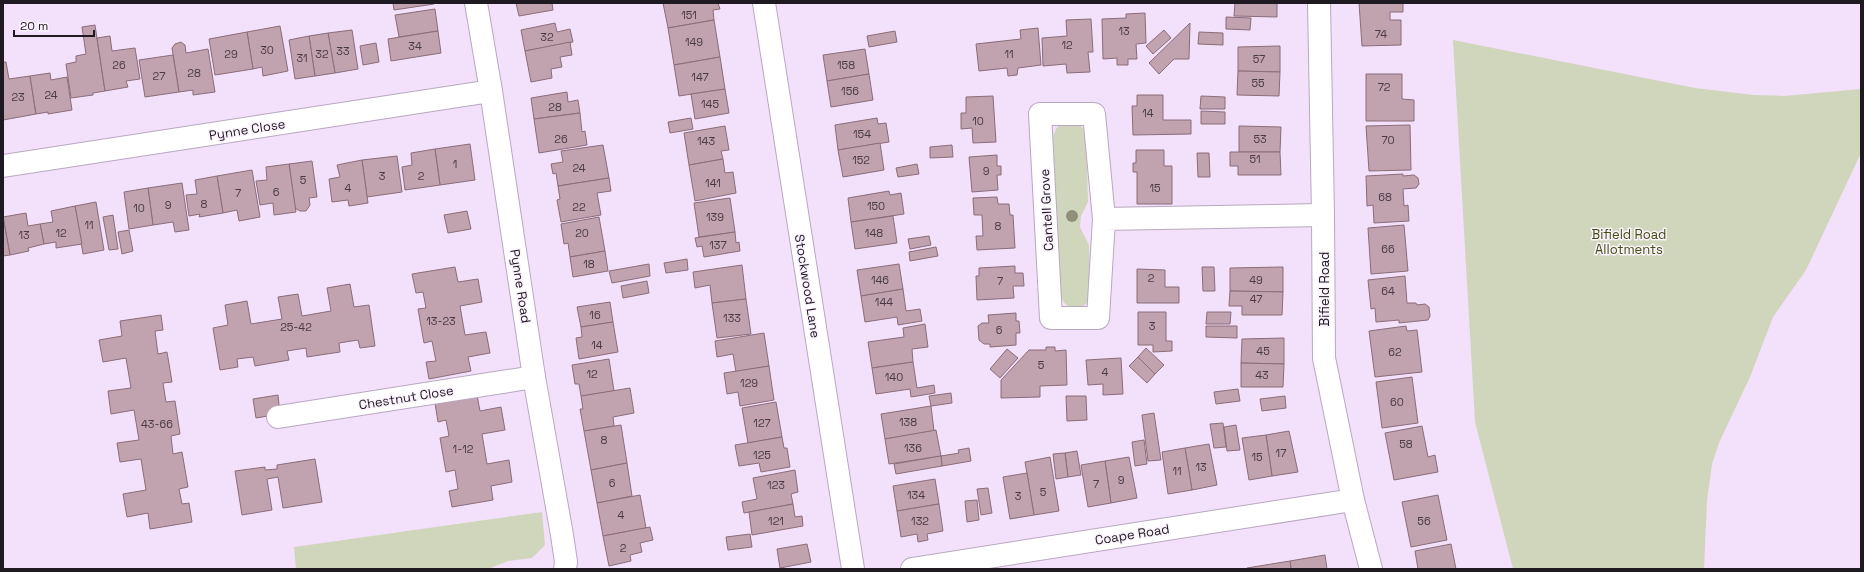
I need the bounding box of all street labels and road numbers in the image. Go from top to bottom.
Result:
street label: Pynne Close [208,115,286,144]
street label: Cantell Grove [1036,168,1057,251]
street label: Stockwood Lane [791,233,824,339]
street label: Pynne Road [506,248,535,324]
street label: Bifield Road [1316,252,1333,326]
street label: Chestnut Close [357,382,455,413]
street label: Coape Road [1094,520,1171,549]

